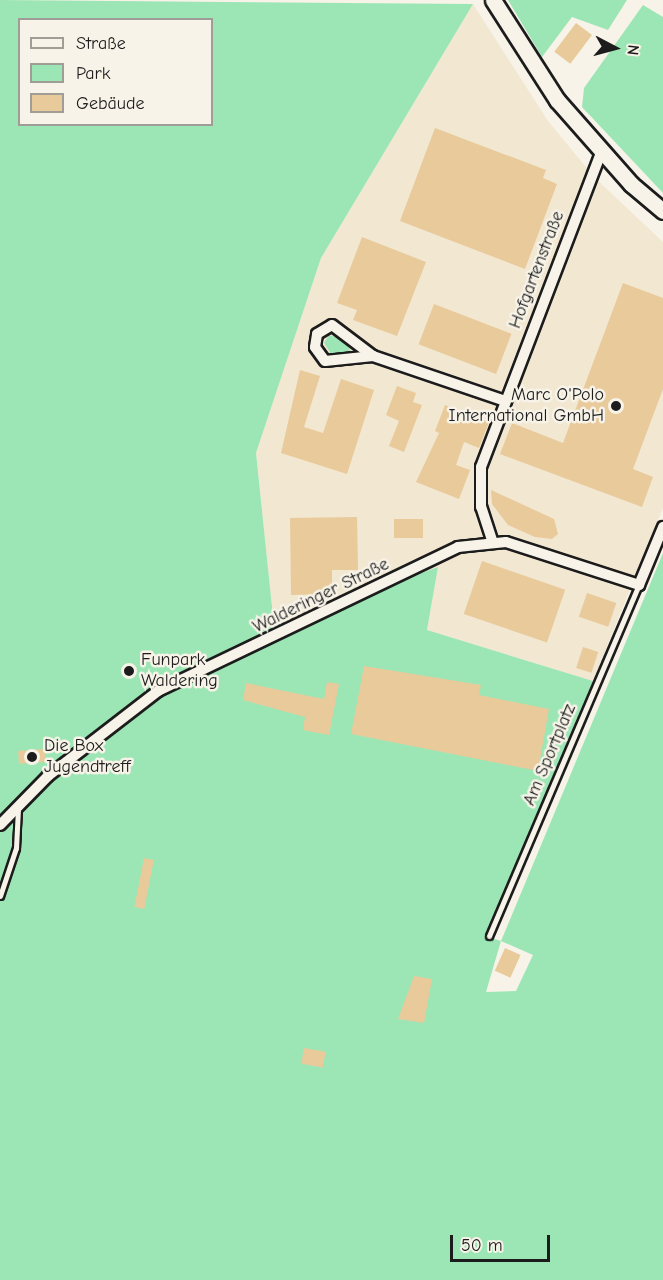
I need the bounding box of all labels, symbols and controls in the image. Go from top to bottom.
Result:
legend [18,18,213,126]
north arrow [585,18,645,78]
text: Straße [76,33,126,54]
text: N [623,44,642,56]
text: Park [76,63,110,84]
text: Gebäude [76,93,145,114]
street label: Hofgartenstraße [505,208,569,332]
place label: Marc O'Polo International GmbH [449,385,604,428]
marker: Marc O'Polo International GmbH [609,399,623,413]
street label: Walderinger Straße [249,554,393,638]
place label: Funpark Waldering [141,650,218,692]
marker: Funpark Waldering [122,664,136,678]
street label: Am Sportplatz [519,701,581,809]
place label: Die Box Jugendtreff [44,736,130,778]
marker: Die Box Jugendtreff [25,750,39,764]
scale bar [453,1223,554,1261]
text: 50 m [461,1235,503,1256]

